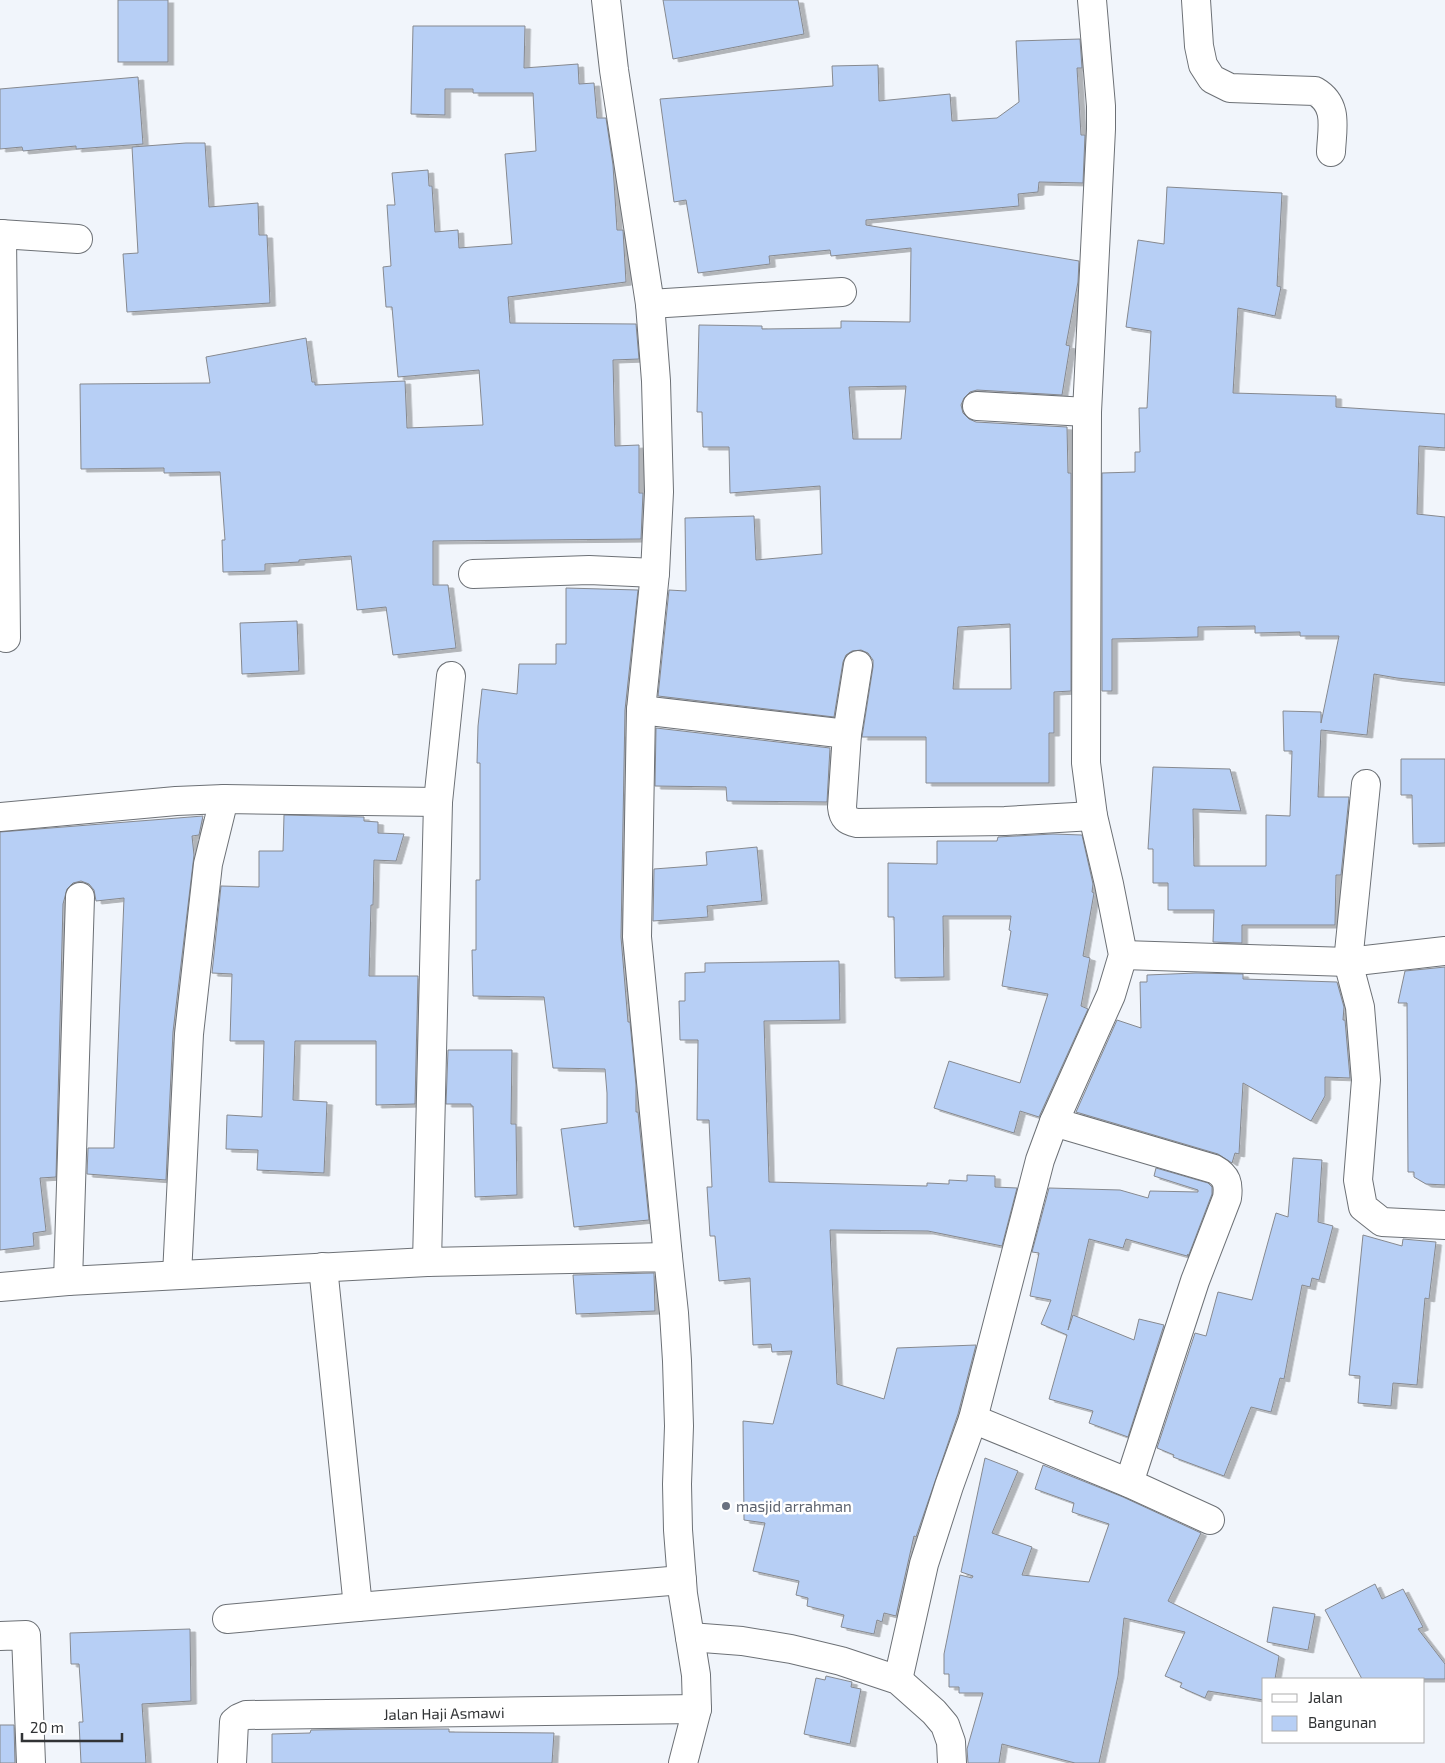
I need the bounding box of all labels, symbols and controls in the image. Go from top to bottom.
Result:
place label: masjid arrahman [736,1497,852,1516]
marker: masjid arrahman [720,1500,732,1512]
legend [1262,1678,1425,1743]
text: Jalan [1308,1688,1343,1706]
street label: Jalan Haji Asmawi [383,1703,505,1724]
scale bar [22,1710,122,1742]
text: Bangunan [1308,1713,1377,1731]
text: 20 m [30,1718,64,1736]

